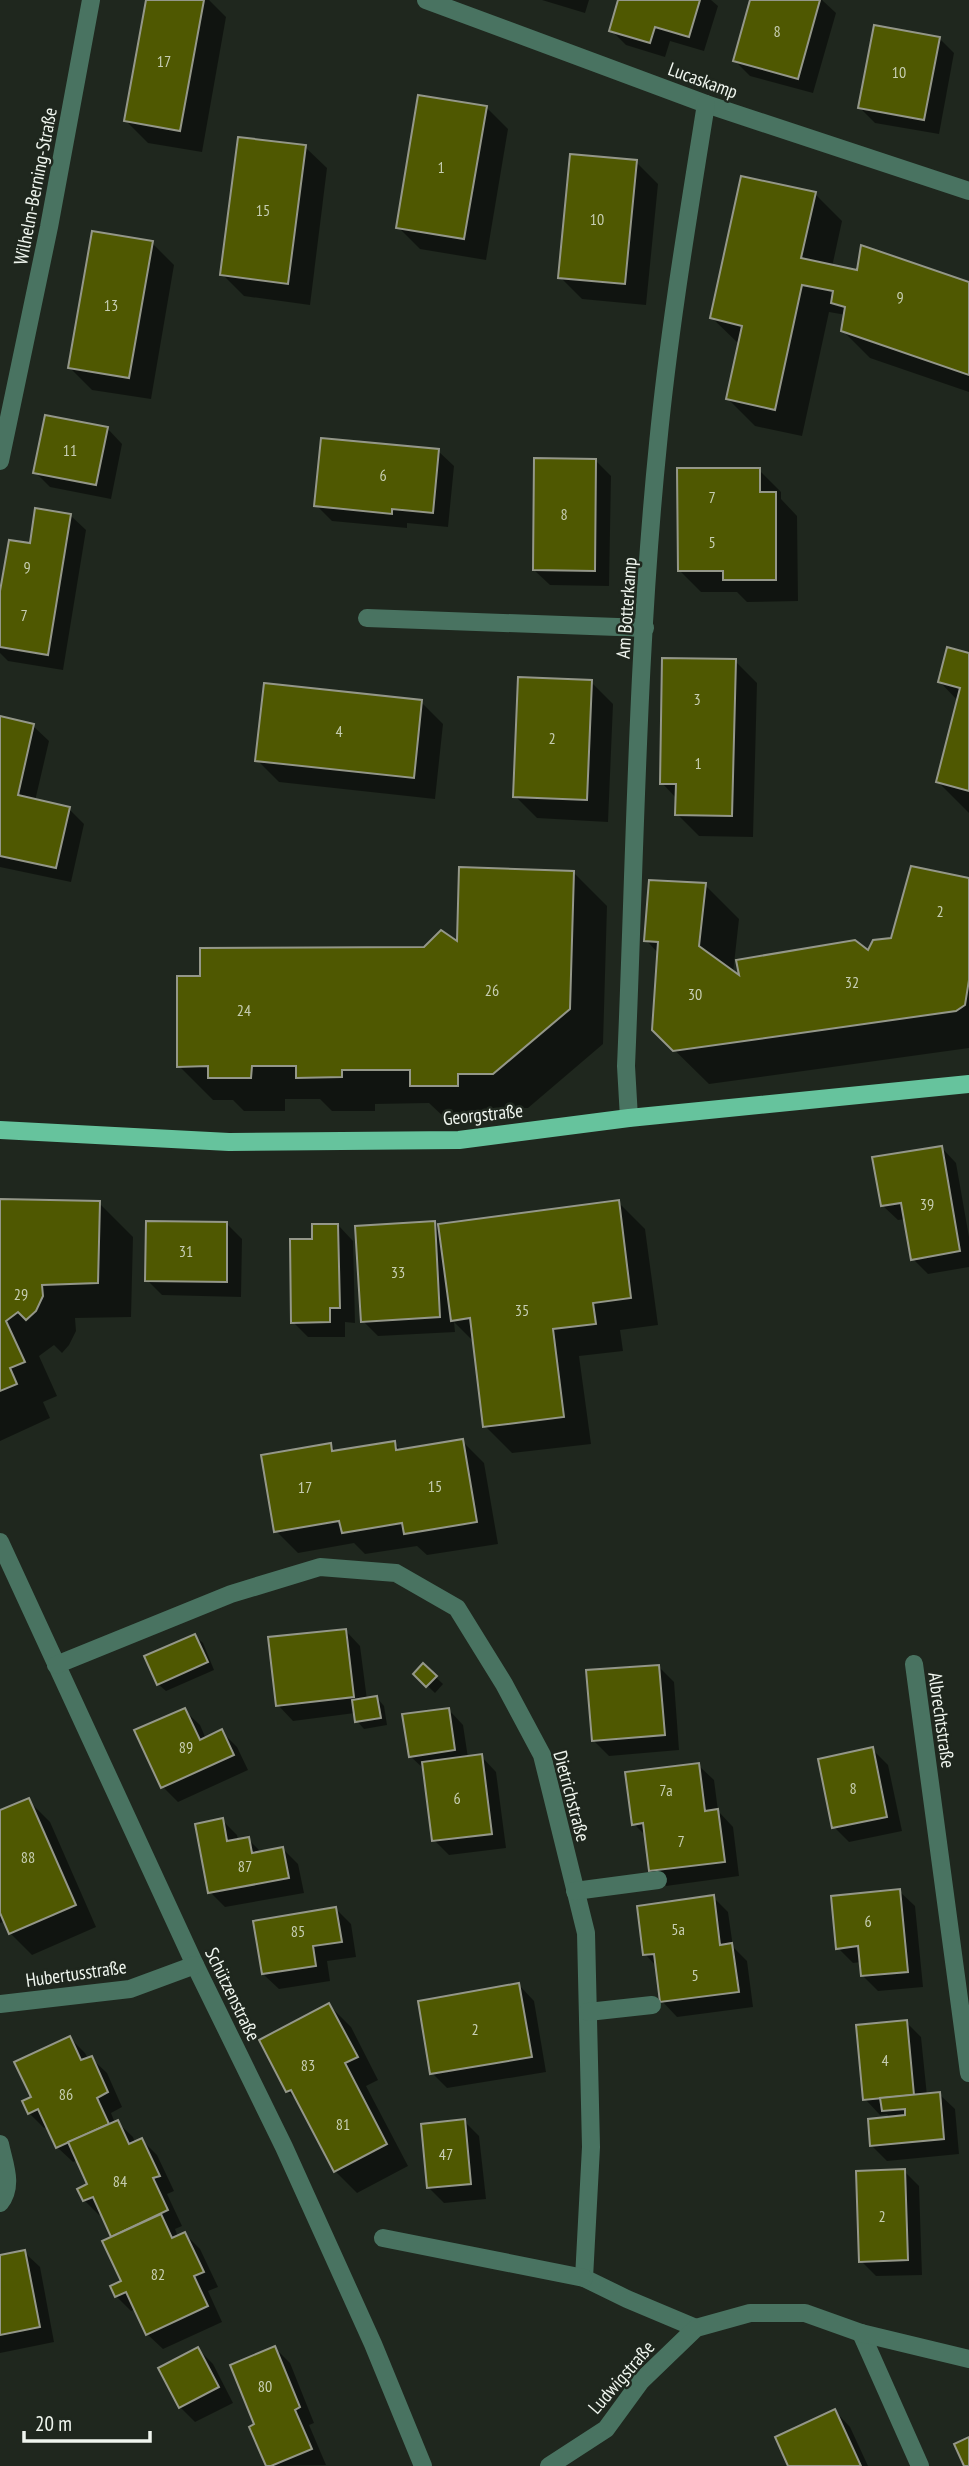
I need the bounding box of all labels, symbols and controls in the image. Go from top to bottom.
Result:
house number: 8 [773,21,781,41]
house number: 17 [157,51,171,71]
street label: Lucaskamp [665,56,741,104]
house number: 10 [892,62,906,82]
street label: Wilhelm-Berning-Straße [8,105,62,267]
house number: 1 [437,157,445,177]
house number: 15 [256,200,270,220]
house number: 10 [590,209,604,229]
house number: 9 [896,287,904,307]
house number: 13 [104,295,118,315]
house number: 11 [63,440,77,460]
house number: 6 [379,465,387,485]
house number: 7 [708,487,716,507]
house number: 8 [560,504,568,524]
house number: 5 [708,532,716,552]
house number: 9 [23,557,31,577]
street label: Am Botterkamp [610,557,642,659]
house number: 7 [20,605,28,625]
house number: 3 [693,689,701,709]
house number: 4 [335,721,343,741]
house number: 2 [548,728,556,748]
house number: 1 [694,753,702,773]
house number: 2 [936,901,944,921]
house number: 32 [845,972,859,992]
house number: 26 [485,980,499,1000]
house number: 30 [688,984,702,1004]
house number: 24 [237,1000,251,1020]
street label: Georgstraße [442,1098,524,1130]
house number: 39 [920,1194,934,1214]
house number: 31 [179,1241,193,1261]
house number: 33 [391,1262,405,1282]
house number: 29 [14,1284,28,1304]
house number: 35 [515,1300,529,1320]
house number: 15 [428,1476,442,1496]
house number: 17 [298,1477,312,1497]
street label: Albrechtstraße [923,1671,961,1770]
house number: 89 [179,1737,193,1757]
street label: Dietrichstraße [548,1748,596,1844]
house number: 8 [849,1778,857,1798]
house number: 7a [659,1780,673,1800]
house number: 6 [453,1788,461,1808]
house number: 7 [677,1831,685,1851]
house number: 88 [21,1847,35,1867]
house number: 87 [238,1856,252,1876]
house number: 6 [864,1911,872,1931]
house number: 5a [671,1919,685,1939]
house number: 85 [291,1921,305,1941]
street label: Schützenstraße [200,1943,266,2045]
street label: Hubertusstraße [24,1954,128,1992]
house number: 5 [691,1965,699,1985]
house number: 2 [471,2019,479,2039]
house number: 4 [881,2050,889,2070]
house number: 83 [301,2055,315,2075]
house number: 86 [59,2084,73,2104]
house number: 81 [336,2114,350,2134]
house number: 47 [439,2144,453,2164]
house number: 84 [113,2171,127,2191]
house number: 2 [878,2206,886,2226]
house number: 82 [151,2264,165,2284]
street label: Ludwigstraße [583,2335,659,2419]
house number: 80 [258,2376,272,2396]
scale bar [24,2400,150,2444]
text: 20 m [35,2410,72,2437]

